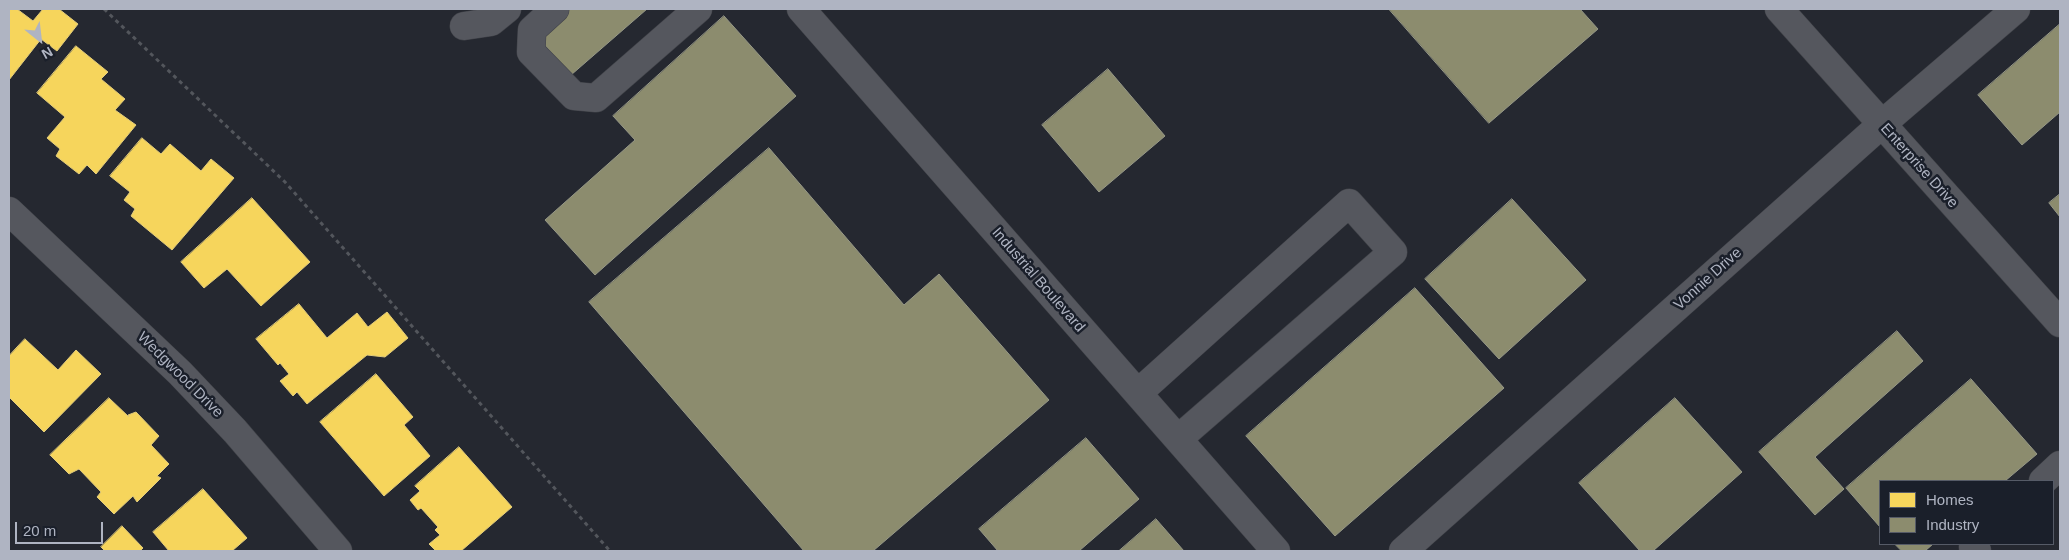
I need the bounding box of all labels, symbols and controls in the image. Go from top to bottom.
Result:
north arrow [15,15,65,65]
text: N [39,44,56,63]
street label: Enterprise Drive [1876,120,1962,212]
street label: Industrial Boulevard [988,224,1088,336]
street label: Vonnie Drive [1670,244,1746,314]
street label: Wedgwood Drive [133,328,227,422]
legend [1879,480,2054,545]
text: Homes [1926,491,1974,508]
scale bar [18,512,105,544]
text: Industry [1926,516,1979,533]
text: 20 m [23,522,56,539]

